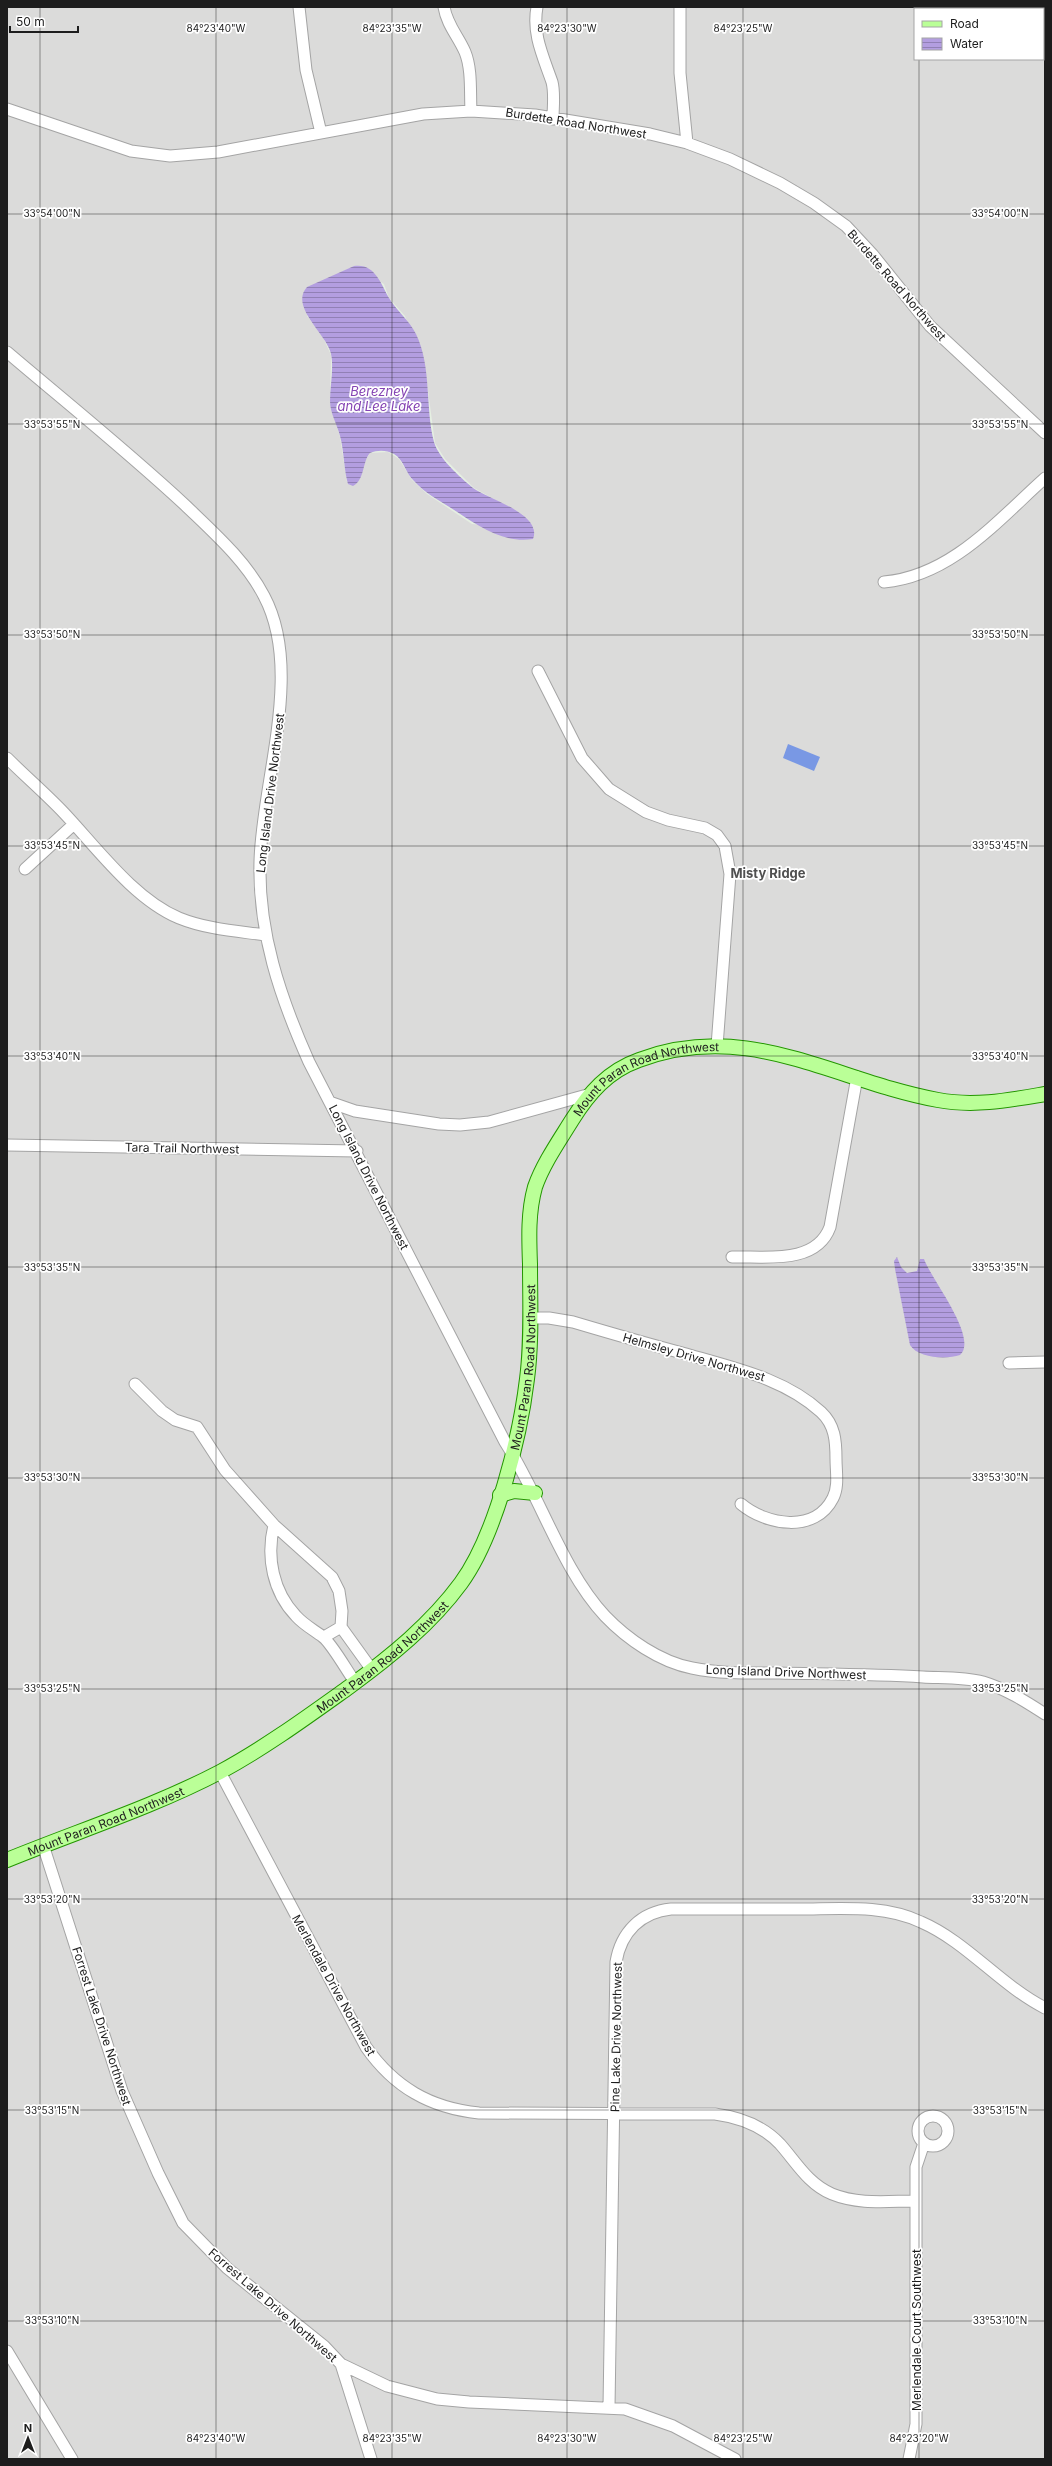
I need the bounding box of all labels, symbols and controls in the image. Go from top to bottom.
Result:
scale bar [10,8,78,34]
legend [914,8,1044,60]
text: 50 m [16,14,45,29]
text: Road [950,16,979,31]
text: 84°23'40"W [187,22,246,34]
text: 84°23'35"W [362,22,422,34]
text: 84°23'30"W [537,22,597,34]
text: 84°23'25"W [714,22,773,34]
text: Water [950,36,984,51]
street label: Burdette Road Northwest [504,104,648,142]
text: 33°54'00"N [23,207,81,219]
text: 33°54'00"N [971,207,1029,219]
street label: Burdette Road Northwest [845,226,949,344]
water label: Berezney and Lee Lake [338,383,420,414]
text: 33°53'55"N [24,418,80,430]
text: 33°53'55"N [972,418,1028,430]
text: 33°53'50"N [24,628,80,640]
text: 33°53'50"N [972,628,1028,640]
street label: Long Island Drive Northwest [253,712,287,874]
text: 33°53'45"N [24,839,80,851]
text: 33°53'45"N [972,839,1028,851]
district label: Misty Ridge [730,865,806,881]
street label: Mount Paran Road Northwest [569,1039,719,1119]
text: 33°53'40"N [24,1050,80,1062]
text: 33°53'40"N [972,1050,1028,1062]
street label: Long Island Drive Northwest [326,1102,412,1252]
street label: Tara Trail Northwest [125,1140,239,1156]
text: 33°53'35"N [24,1261,80,1273]
text: 33°53'35"N [972,1261,1028,1273]
street label: Mount Paran Road Northwest [507,1284,538,1452]
street label: Helmsley Drive Northwest [621,1329,767,1385]
text: 33°53'30"N [24,1471,80,1483]
text: 33°53'30"N [972,1471,1028,1483]
street label: Mount Paran Road Northwest [313,1598,451,1716]
street label: Long Island Drive Northwest [705,1662,867,1682]
text: 33°53'25"N [24,1682,80,1694]
text: 33°53'25"N [972,1682,1028,1694]
street label: Mount Paran Road Northwest [25,1783,186,1859]
text: 33°53'20"N [24,1893,80,1905]
text: 33°53'20"N [972,1893,1028,1905]
street label: Merlendale Drive Northwest [289,1912,379,2058]
street label: Forrest Lake Drive Northwest [69,1945,135,2107]
street label: Pine Lake Drive Northwest [607,1962,625,2112]
text: 33°53'15"N [25,2104,79,2116]
text: 33°53'15"N [973,2104,1027,2116]
street label: Forrest Lake Drive Northwest [206,2245,340,2365]
street label: Merlendale Court Southwest [909,2249,924,2411]
text: 33°53'10"N [25,2314,79,2326]
text: 33°53'10"N [973,2314,1027,2326]
north arrow [8,2418,48,2458]
text: N [24,2421,32,2435]
text: 84°23'40"W [187,2432,246,2444]
text: 84°23'35"W [362,2432,422,2444]
text: 84°23'30"W [537,2432,597,2444]
text: 84°23'25"W [714,2432,773,2444]
text: 84°23'20"W [889,2432,949,2444]

